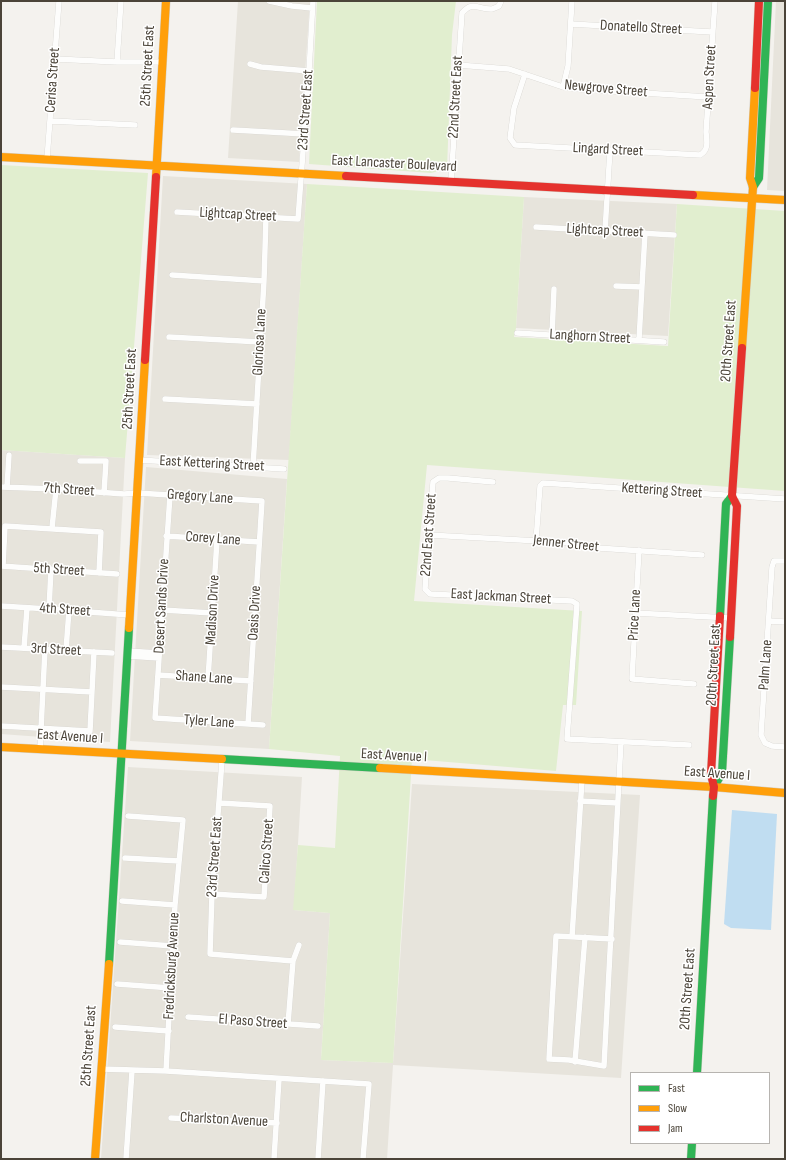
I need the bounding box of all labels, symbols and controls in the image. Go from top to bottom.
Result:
street label: Donatello Street [600,17,682,39]
street label: 25th Street East [137,25,159,107]
street label: Aspen Street [699,44,721,110]
street label: Cerisa Street [42,47,64,113]
street label: 22nd Street East [445,55,467,139]
street label: 23rd Street East [294,69,318,151]
street label: Newgrove Street [564,76,648,102]
street label: Lingard Street [572,139,644,161]
street label: East Lancaster Boulevard [331,152,457,176]
street label: Lightcap Street [199,204,277,226]
street label: Lightcap Street [566,220,644,242]
street label: 20th Street East [717,299,741,383]
street label: Gloriosa Lane [249,308,271,376]
street label: Langhorn Street [549,326,631,348]
street label: 25th Street East [119,348,141,430]
street label: East Kettering Street [159,452,265,476]
street label: 7th Street [43,479,95,501]
street label: Kettering Street [621,479,703,503]
street label: Gregory Lane [166,486,234,508]
street label: 22nd East Street [417,493,441,577]
street label: Corey Lane [185,528,241,550]
street label: Jenner Street [532,532,600,556]
street label: Desert Sands Drive [151,558,173,654]
street label: 5th Street [33,559,85,581]
street label: Madison Drive [202,574,224,646]
street label: Oasis Drive [245,585,265,641]
street label: East Jackman Street [450,585,552,609]
street label: Price Lane [625,589,645,641]
street label: 4th Street [39,599,91,621]
street label: 20th Street East [703,624,725,706]
street label: Palm Lane [755,639,777,691]
street label: 3rd Street [30,640,82,660]
street label: Shane Lane [175,667,233,689]
street label: Tyler Lane [183,711,235,733]
street label: East Avenue I [36,726,104,748]
street label: East Avenue I [360,745,428,767]
street label: East Avenue I [683,763,751,785]
street label: 23rd Street East [203,816,227,898]
street label: Calico Street [256,818,278,884]
street label: Fredricksburg Avenue [160,912,184,1020]
street label: 20th Street East [676,947,700,1031]
street label: 25th Street East [77,1005,101,1087]
street label: El Paso Street [218,1011,288,1033]
legend [630,1072,770,1144]
text: Fast [668,1081,685,1096]
text: Slow [668,1101,687,1116]
street label: Charlston Avenue [180,1109,268,1131]
text: Jam [668,1121,683,1136]

